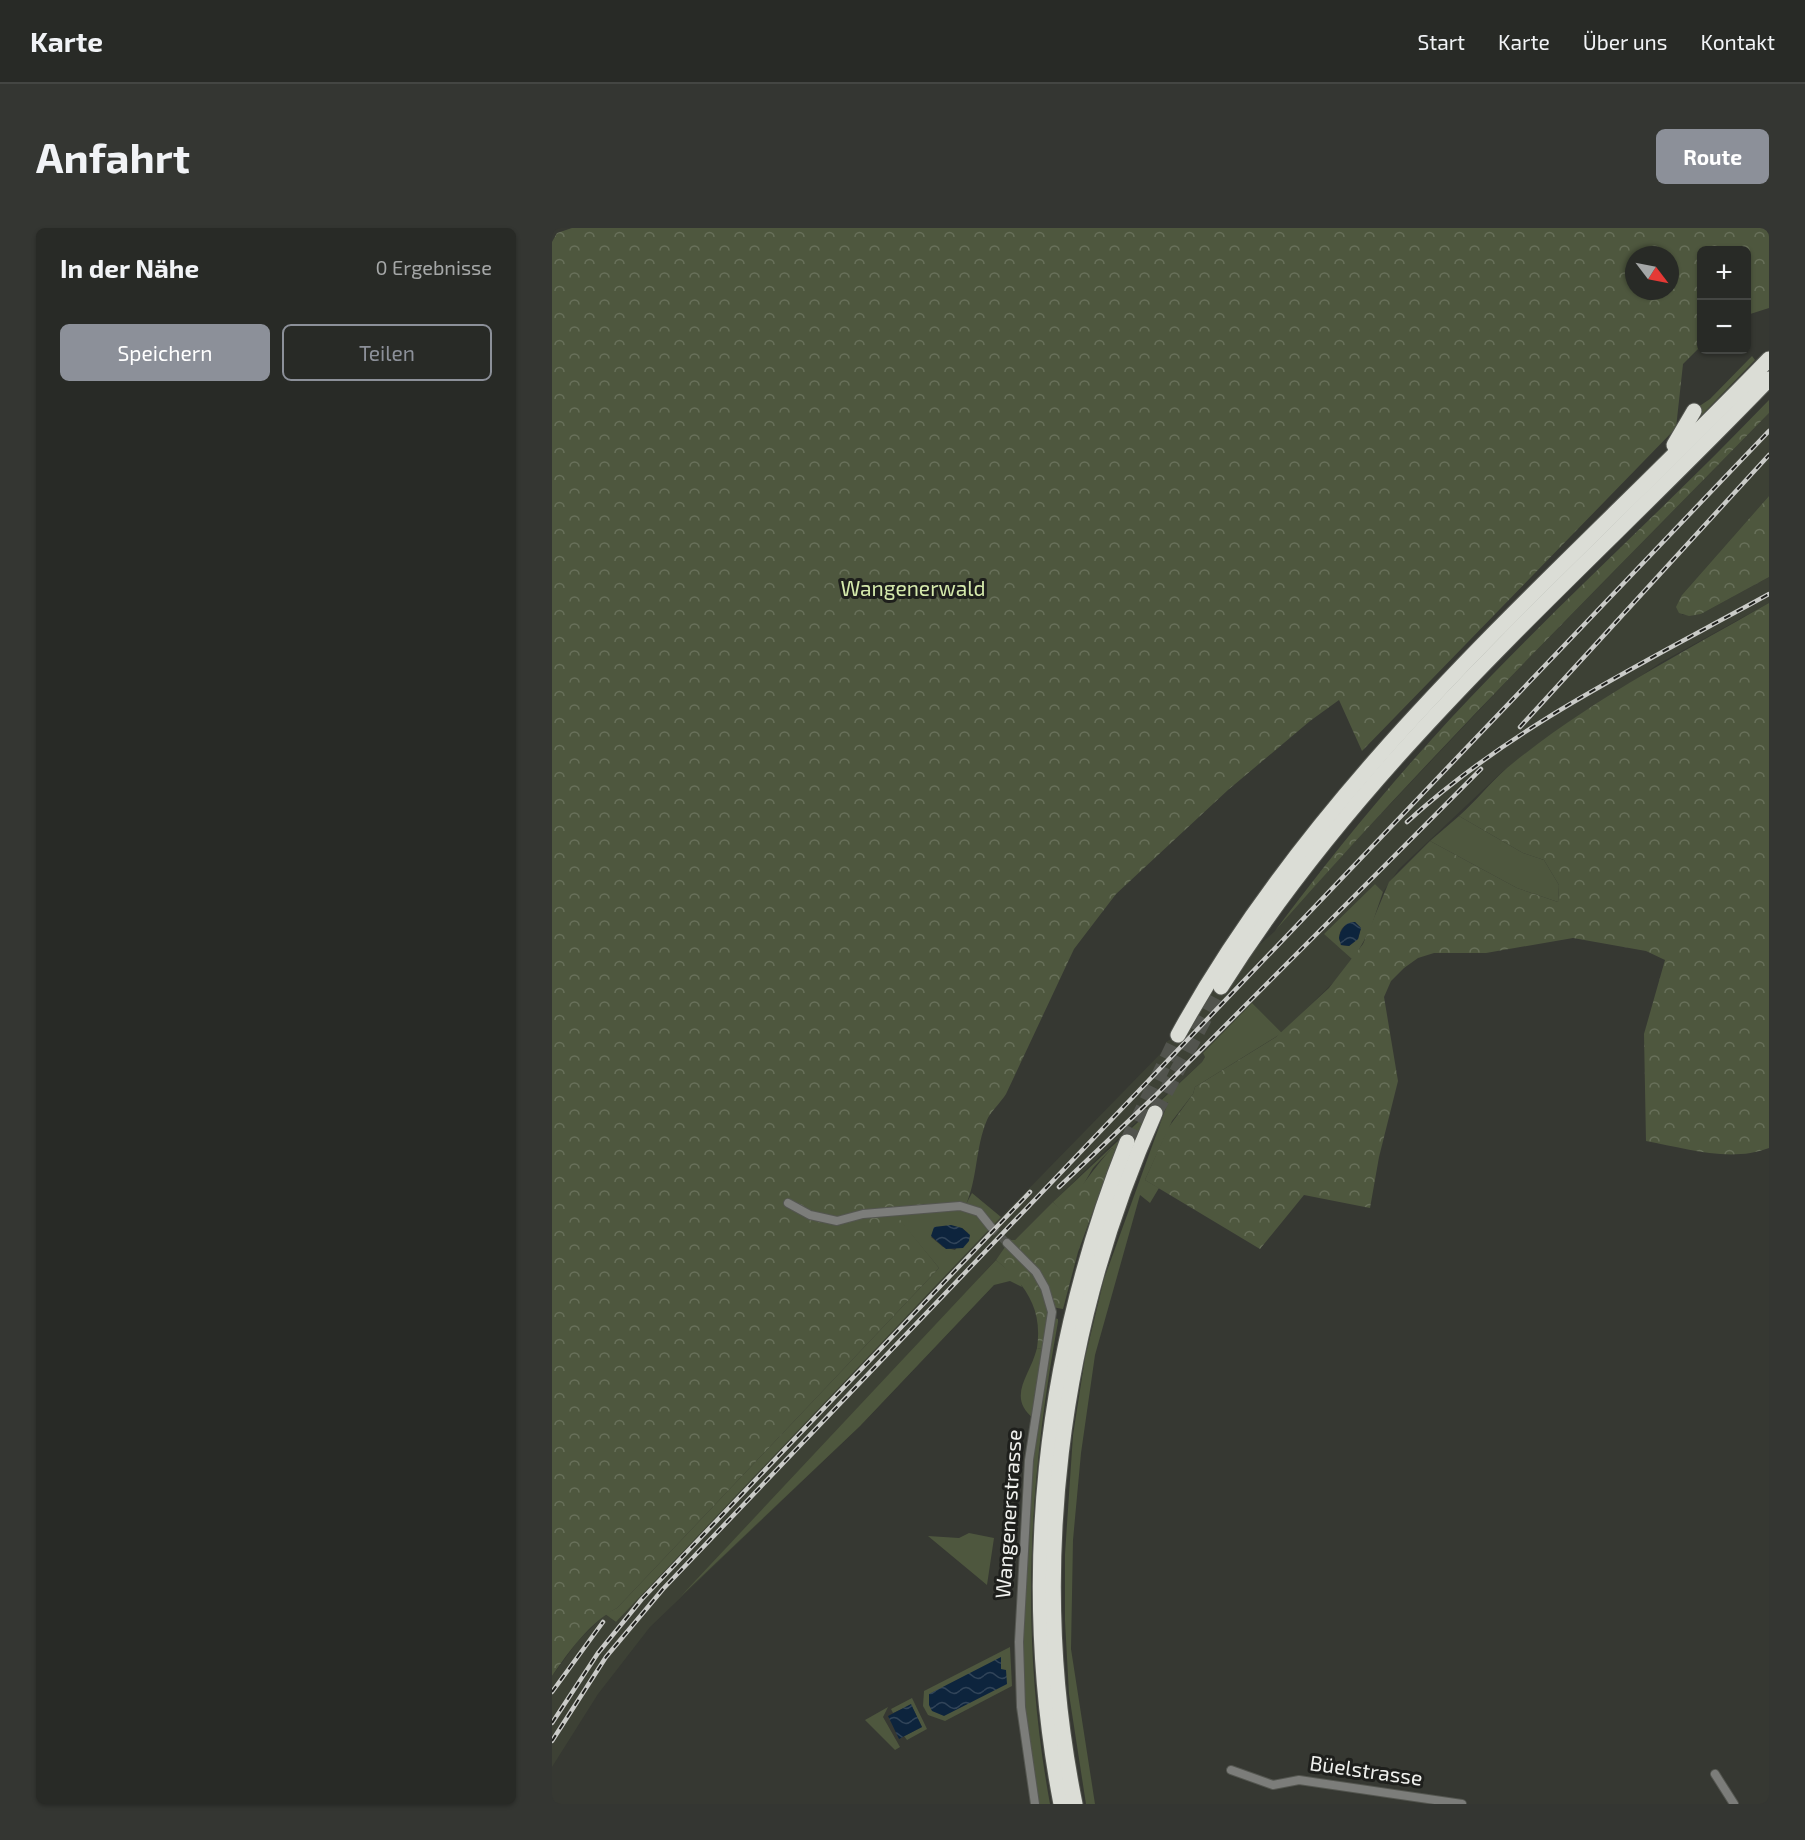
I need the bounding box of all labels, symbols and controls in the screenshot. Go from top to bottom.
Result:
text: Karte [30,24,103,58]
text: Start [1418,29,1465,54]
text: Karte [1498,29,1550,54]
text: Über uns [1583,29,1668,54]
text: Kontakt [1701,29,1775,54]
button: Route [1656,129,1769,184]
text: Anfahrt [36,131,190,181]
north arrow [1625,246,1679,300]
map controls [1697,246,1751,354]
button: + [1697,246,1751,300]
text: In der Nähe [60,252,199,283]
text: 0 Ergebnisse [375,255,492,279]
button: − [1697,300,1751,354]
button: Speichern [60,324,270,381]
button: Teilen [282,324,492,381]
park label: Wangenerwald [840,575,986,600]
street label: Wangenerstrasse [989,1429,1026,1599]
street label: Büelstrasse [1308,1749,1424,1790]

